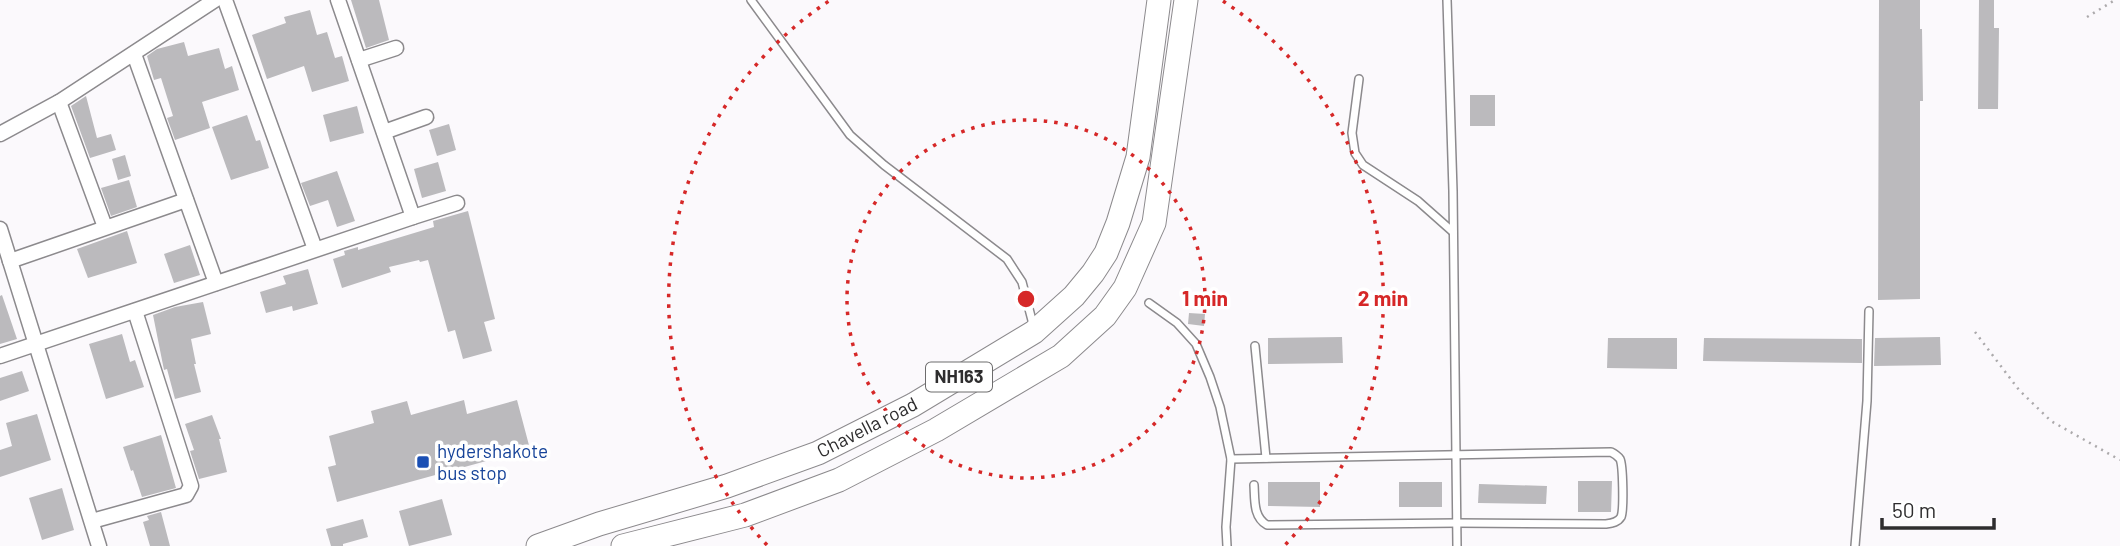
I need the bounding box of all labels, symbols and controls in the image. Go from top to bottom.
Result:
text: 1 min [1182,285,1228,310]
text: 2 min [1358,285,1408,310]
centre of rings [1014,287,1038,311]
road number: NH163 [926,362,992,391]
street label: Chavella road [813,391,921,462]
place label: hydershakote bus stop [437,439,548,484]
marker: hydershakote bus stop [415,454,431,470]
scale bar [1882,486,1994,530]
text: 50 m [1892,497,1936,522]

